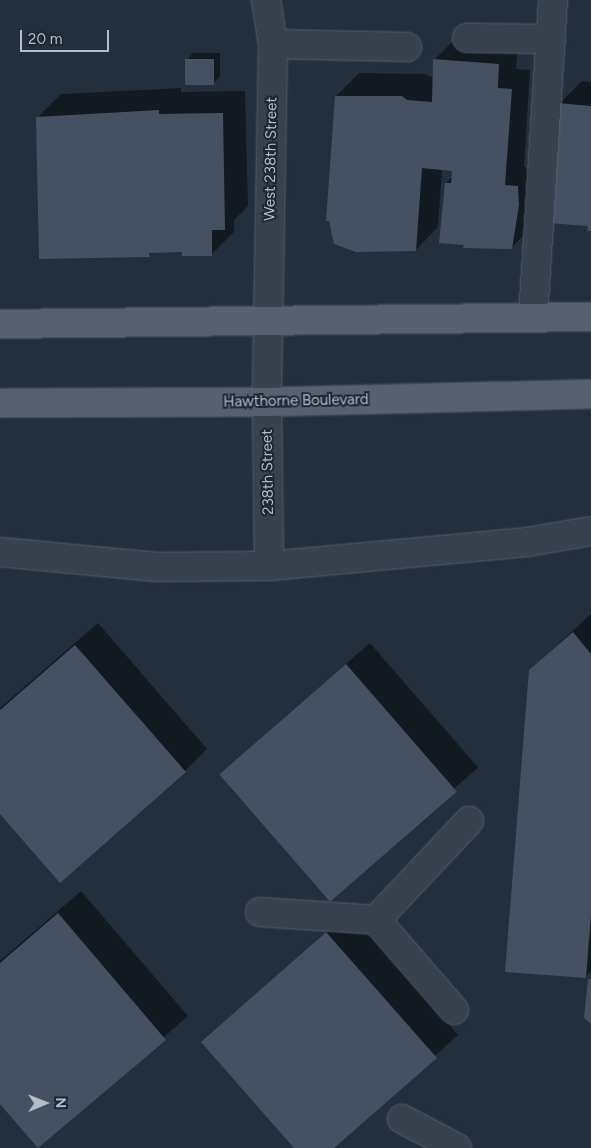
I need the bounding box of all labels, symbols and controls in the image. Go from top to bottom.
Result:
scale bar [22,20,111,52]
text: 20 m [28,30,62,48]
street label: West 238th Street [261,97,281,221]
street label: Hawthorne Boulevard [223,391,369,411]
street label: 238th Street [258,429,278,515]
north arrow [20,1078,70,1128]
text: N [52,1097,69,1108]

